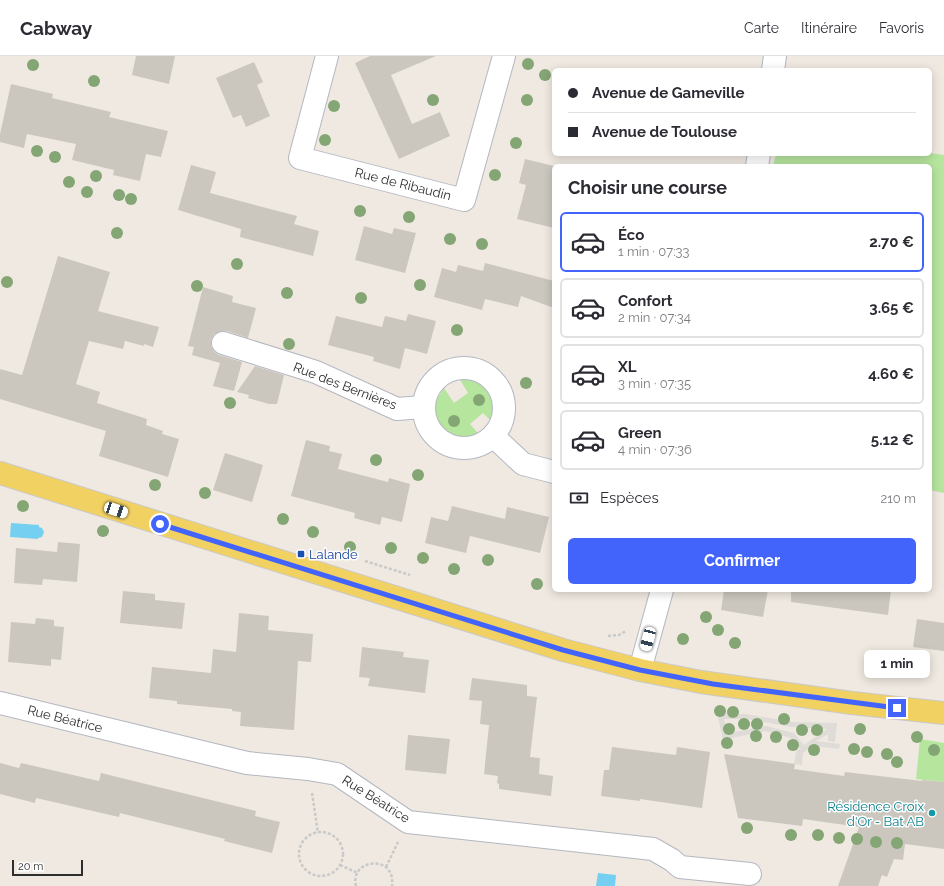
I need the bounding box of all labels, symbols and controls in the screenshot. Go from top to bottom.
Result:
text: Cabway [20,17,92,39]
text: Carte [744,20,779,36]
text: Itinéraire [801,20,857,36]
text: Favoris [879,20,924,36]
text: Avenue de Gameville [592,84,745,102]
text: Avenue de Toulouse [592,123,737,141]
street label: Rue de Ribaudin [353,165,453,203]
text: Choisir une course [568,177,727,198]
icon: car [570,224,606,260]
text: Éco [618,226,644,244]
text: 2.70 € [869,233,914,251]
text: 1 min · 07:33 [618,244,689,259]
icon: car [570,290,606,326]
text: Confort [618,292,672,310]
text: 3.65 € [869,299,914,317]
text: 2 min · 07:34 [618,310,691,325]
icon: car [570,356,606,392]
text: XL [618,358,636,376]
street label: Rue des Bernières [291,359,399,413]
text: 4.60 € [868,365,914,383]
text: 3 min · 07:35 [618,376,691,391]
icon: car [570,422,606,458]
text: Green [618,424,662,442]
text: 5.12 € [871,431,914,449]
text: 4 min · 07:36 [618,442,692,457]
icon: cash [568,487,590,509]
text: Espèces [600,489,659,507]
text: 210 m [880,491,916,506]
car [103,501,129,519]
route start [151,515,169,533]
button: Confirmer [568,538,916,584]
place label: Lalande [309,547,358,562]
marker: Lalande [296,549,306,559]
car [639,626,657,652]
callout: 1 min [864,650,930,678]
text: 1 min [881,656,913,671]
route end [888,699,906,717]
street label: Rue Béatrice [26,702,104,736]
street label: Rue Béatrice [339,772,413,826]
place label: Résidence Croix d'Or - Bat AB [827,799,924,829]
marker: Résidence Croix d'Or - Bat AB [927,808,937,818]
scale bar [12,858,83,877]
text: 20 m [18,860,43,873]

